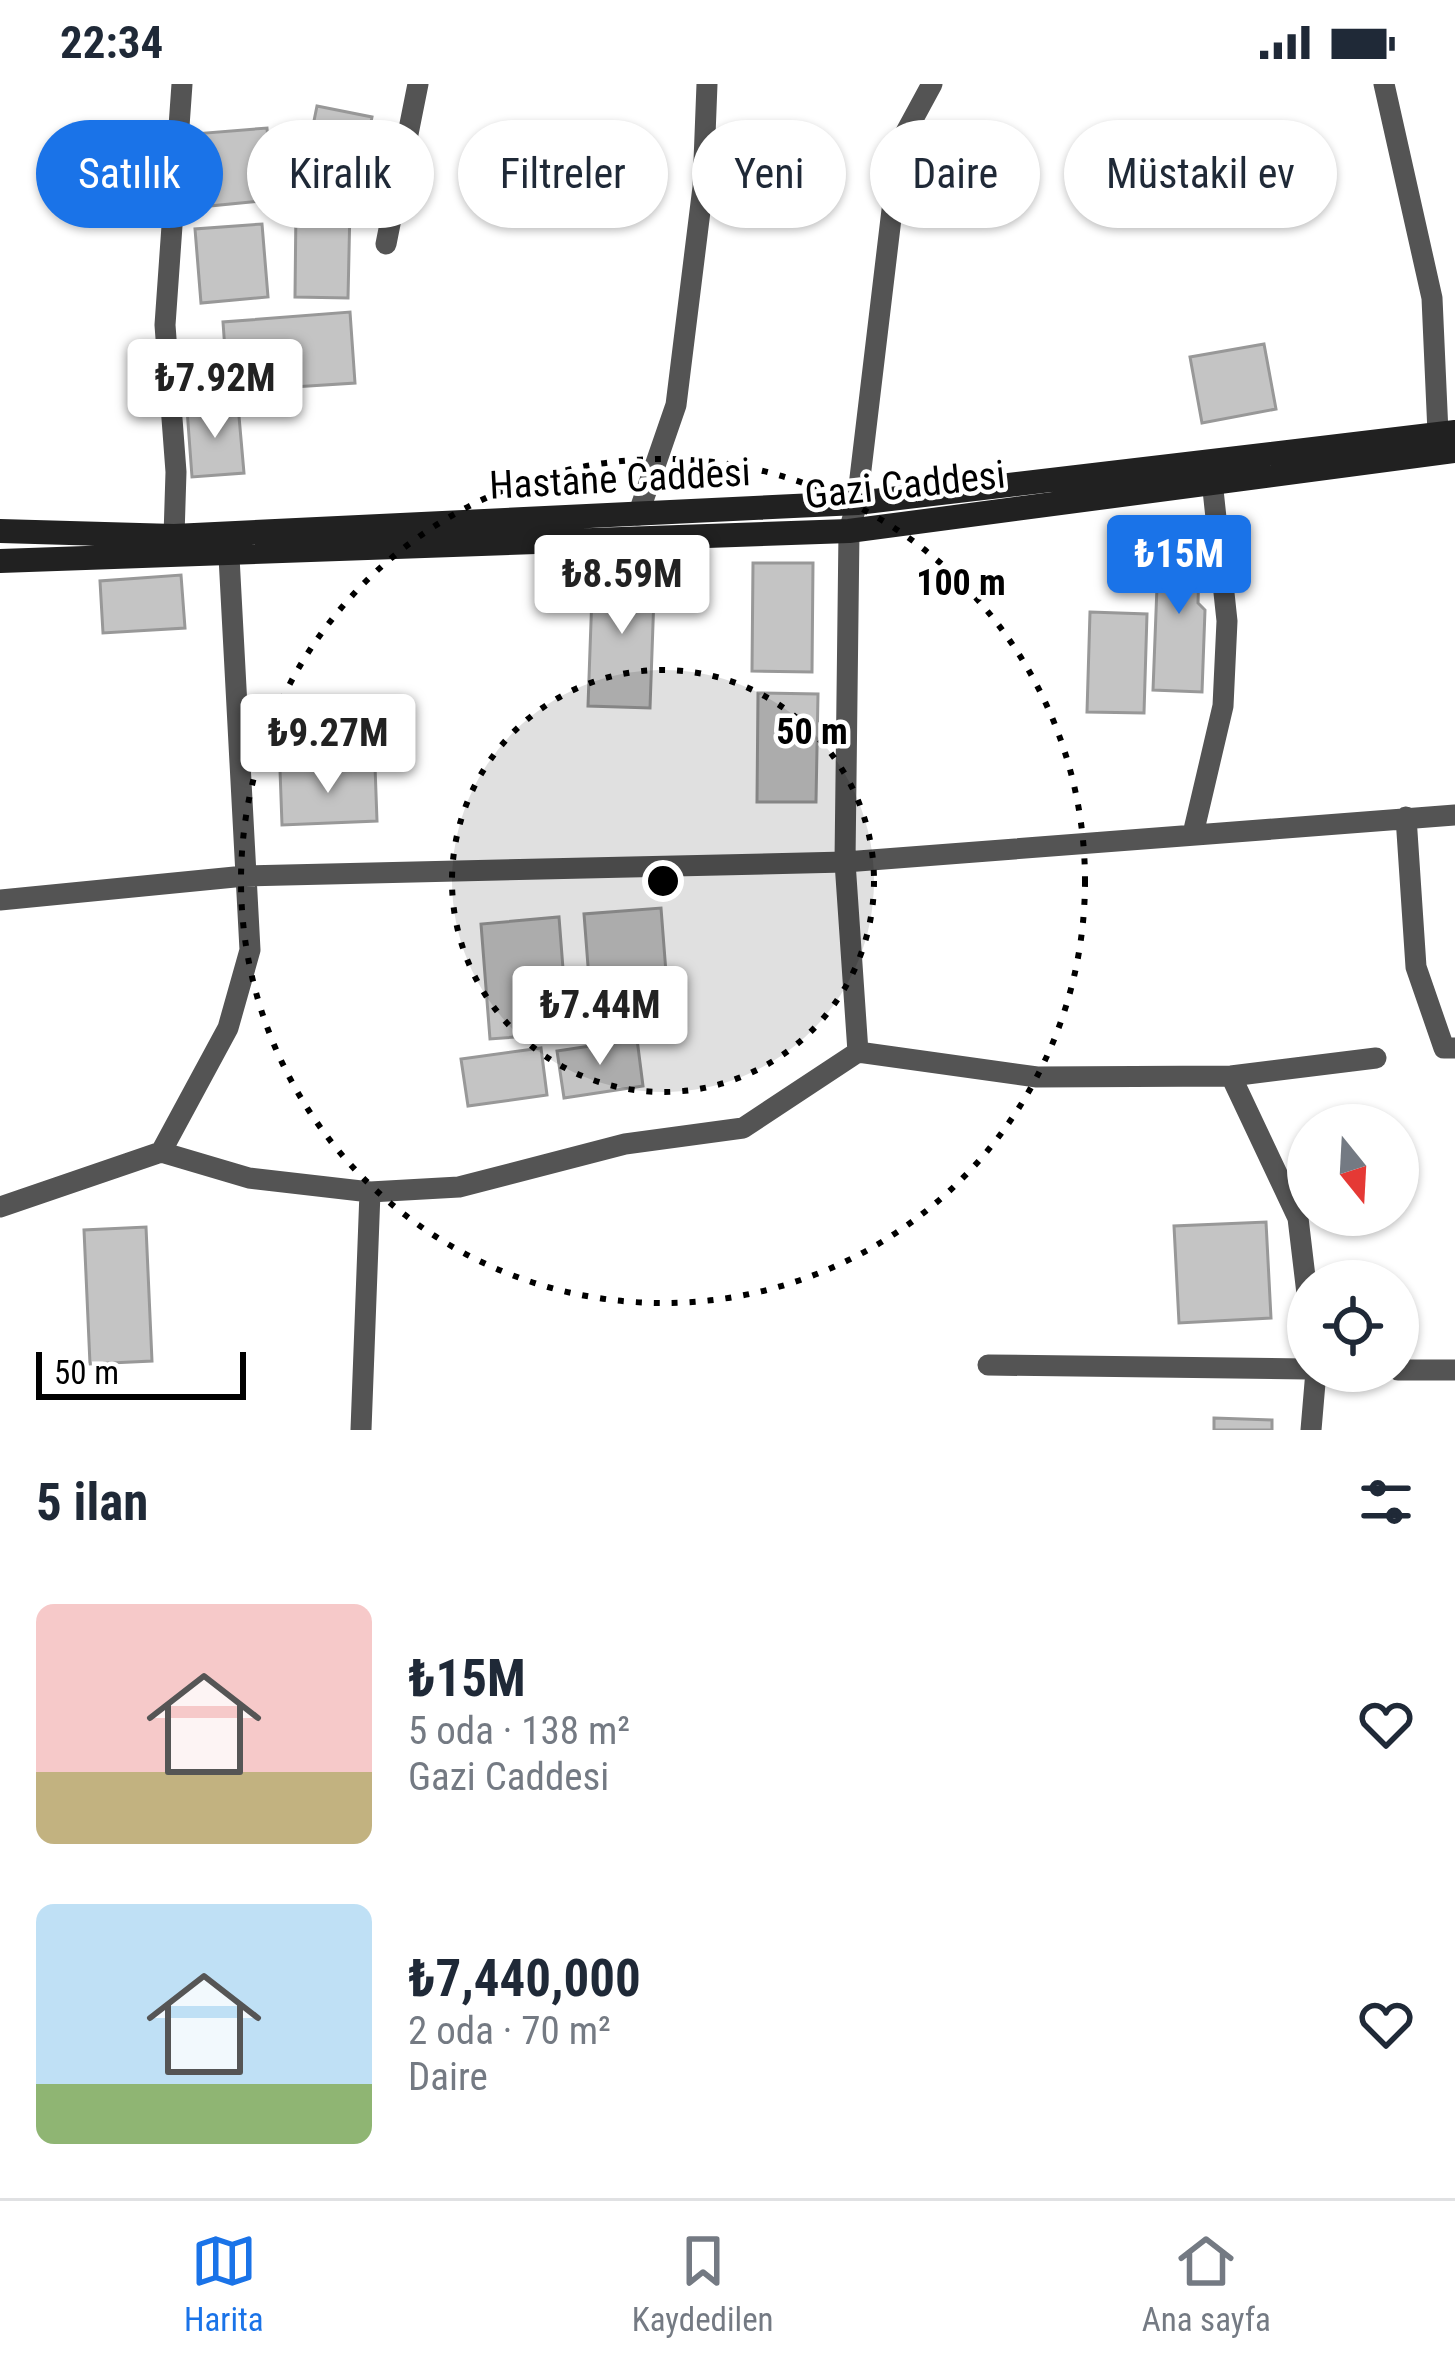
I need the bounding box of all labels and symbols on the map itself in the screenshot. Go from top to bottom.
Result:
pin: ₺7.92M [117,339,313,441]
street label: Hastane Caddesi [488,449,752,509]
street label: Gazi Caddesi [803,452,1007,518]
pin: ₺15M [1108,515,1250,617]
pin: ₺8.59M [524,535,720,637]
text: 100 m [916,562,1006,604]
pin: ₺9.27M [230,694,426,796]
text: 50 m [776,711,848,753]
centre of rings [642,860,684,902]
pin: ₺7.44M [502,966,698,1068]
north arrow [1287,1104,1419,1236]
scale bar [36,1346,246,1399]

